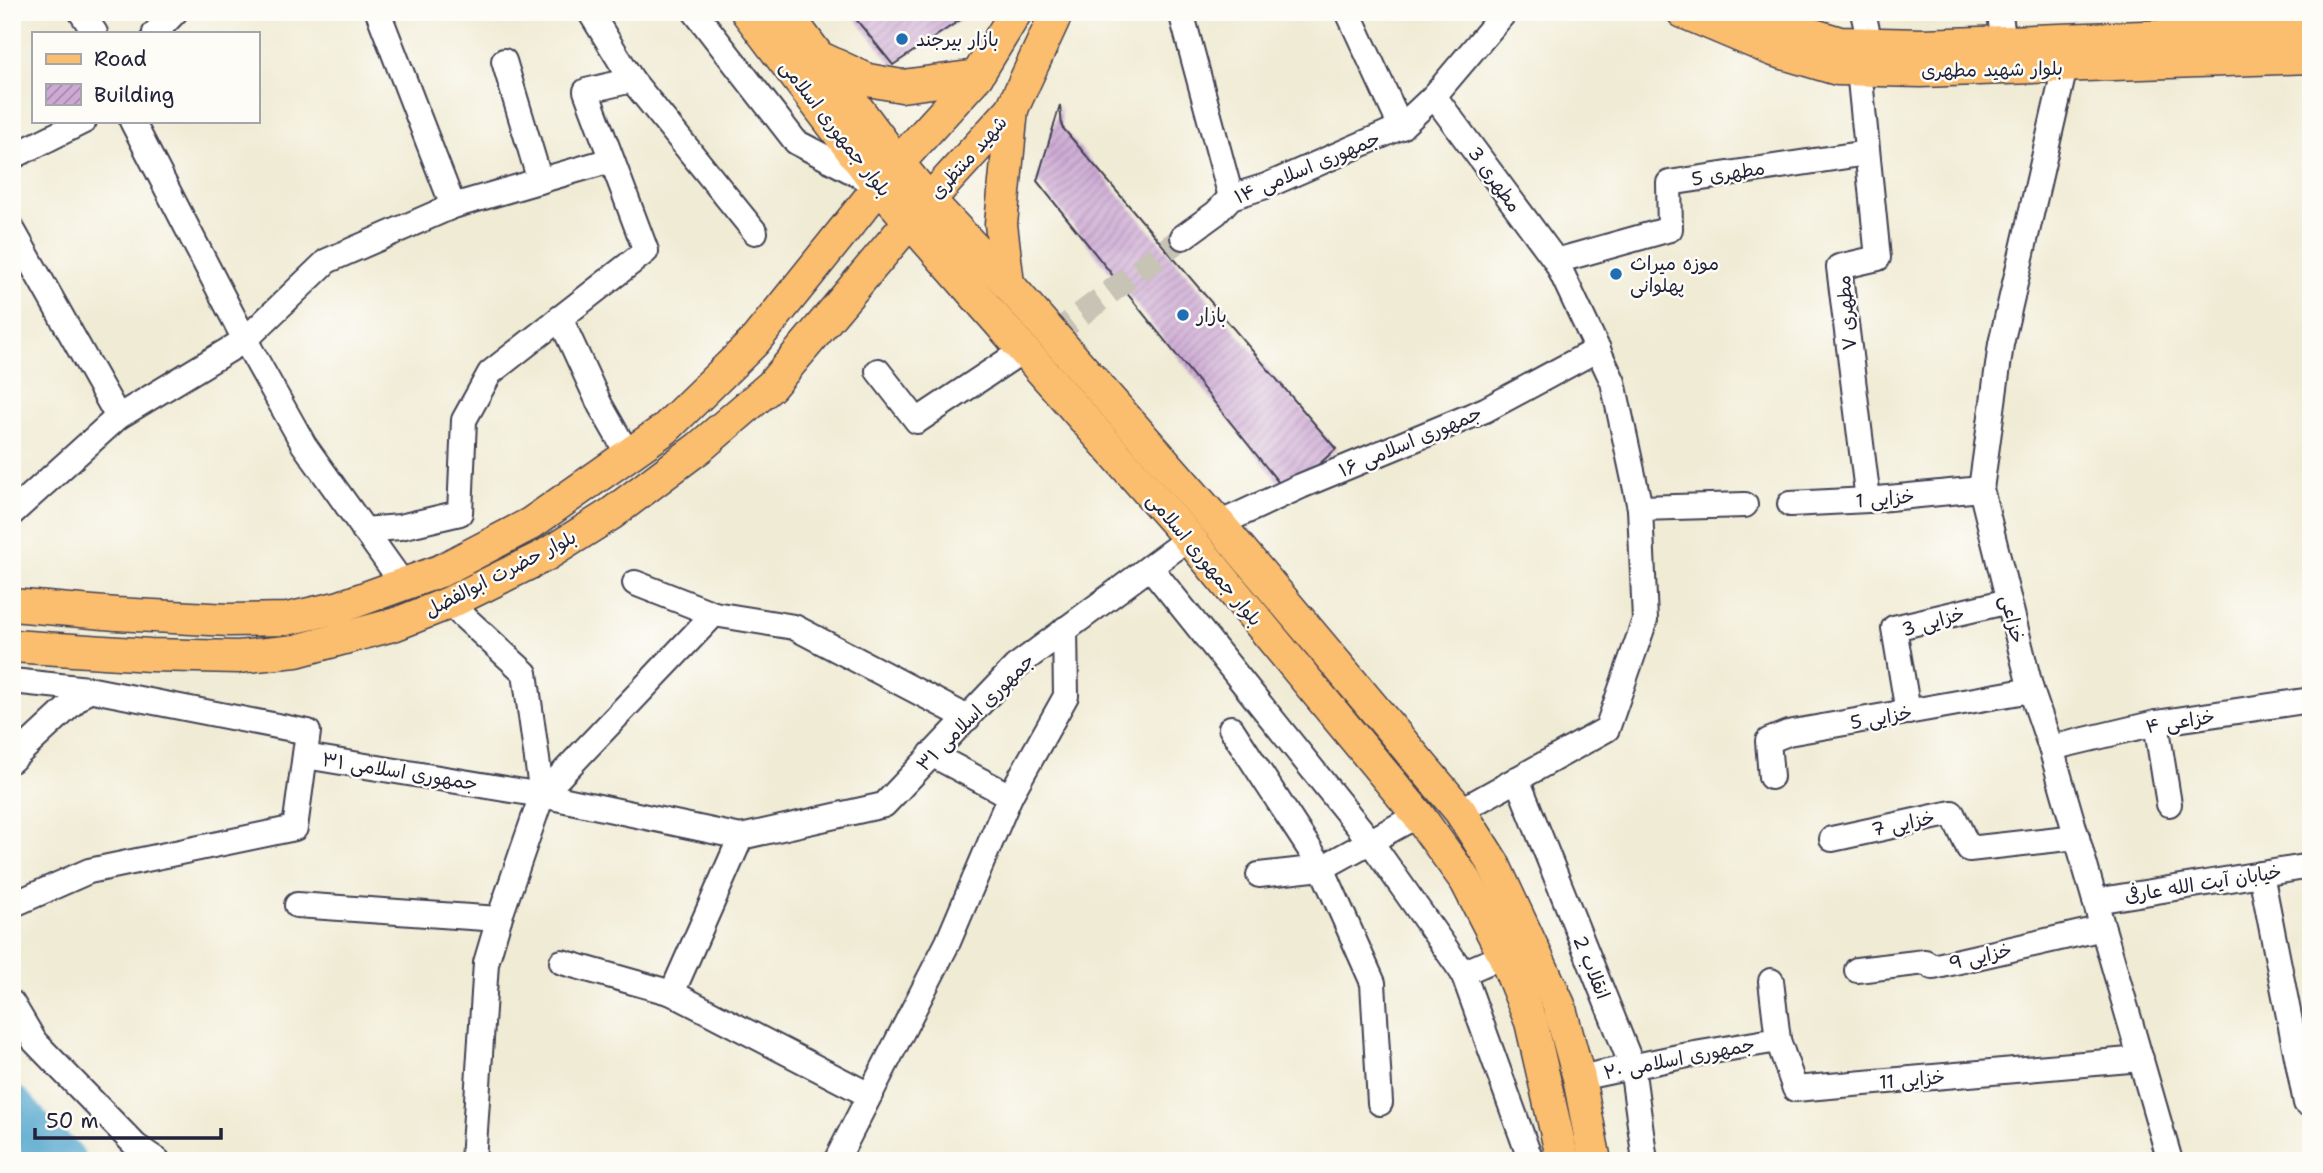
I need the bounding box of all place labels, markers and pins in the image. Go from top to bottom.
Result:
place label: بازار بیرجند [916,27,999,52]
marker: بازار بیرجند [894,31,910,47]
place label: موزه میراث پهلوانی [1630,251,1719,298]
marker: موزه میراث پهلوانی [1608,266,1624,282]
place label: بازار [1195,303,1227,328]
marker: بازار [1175,307,1191,323]

